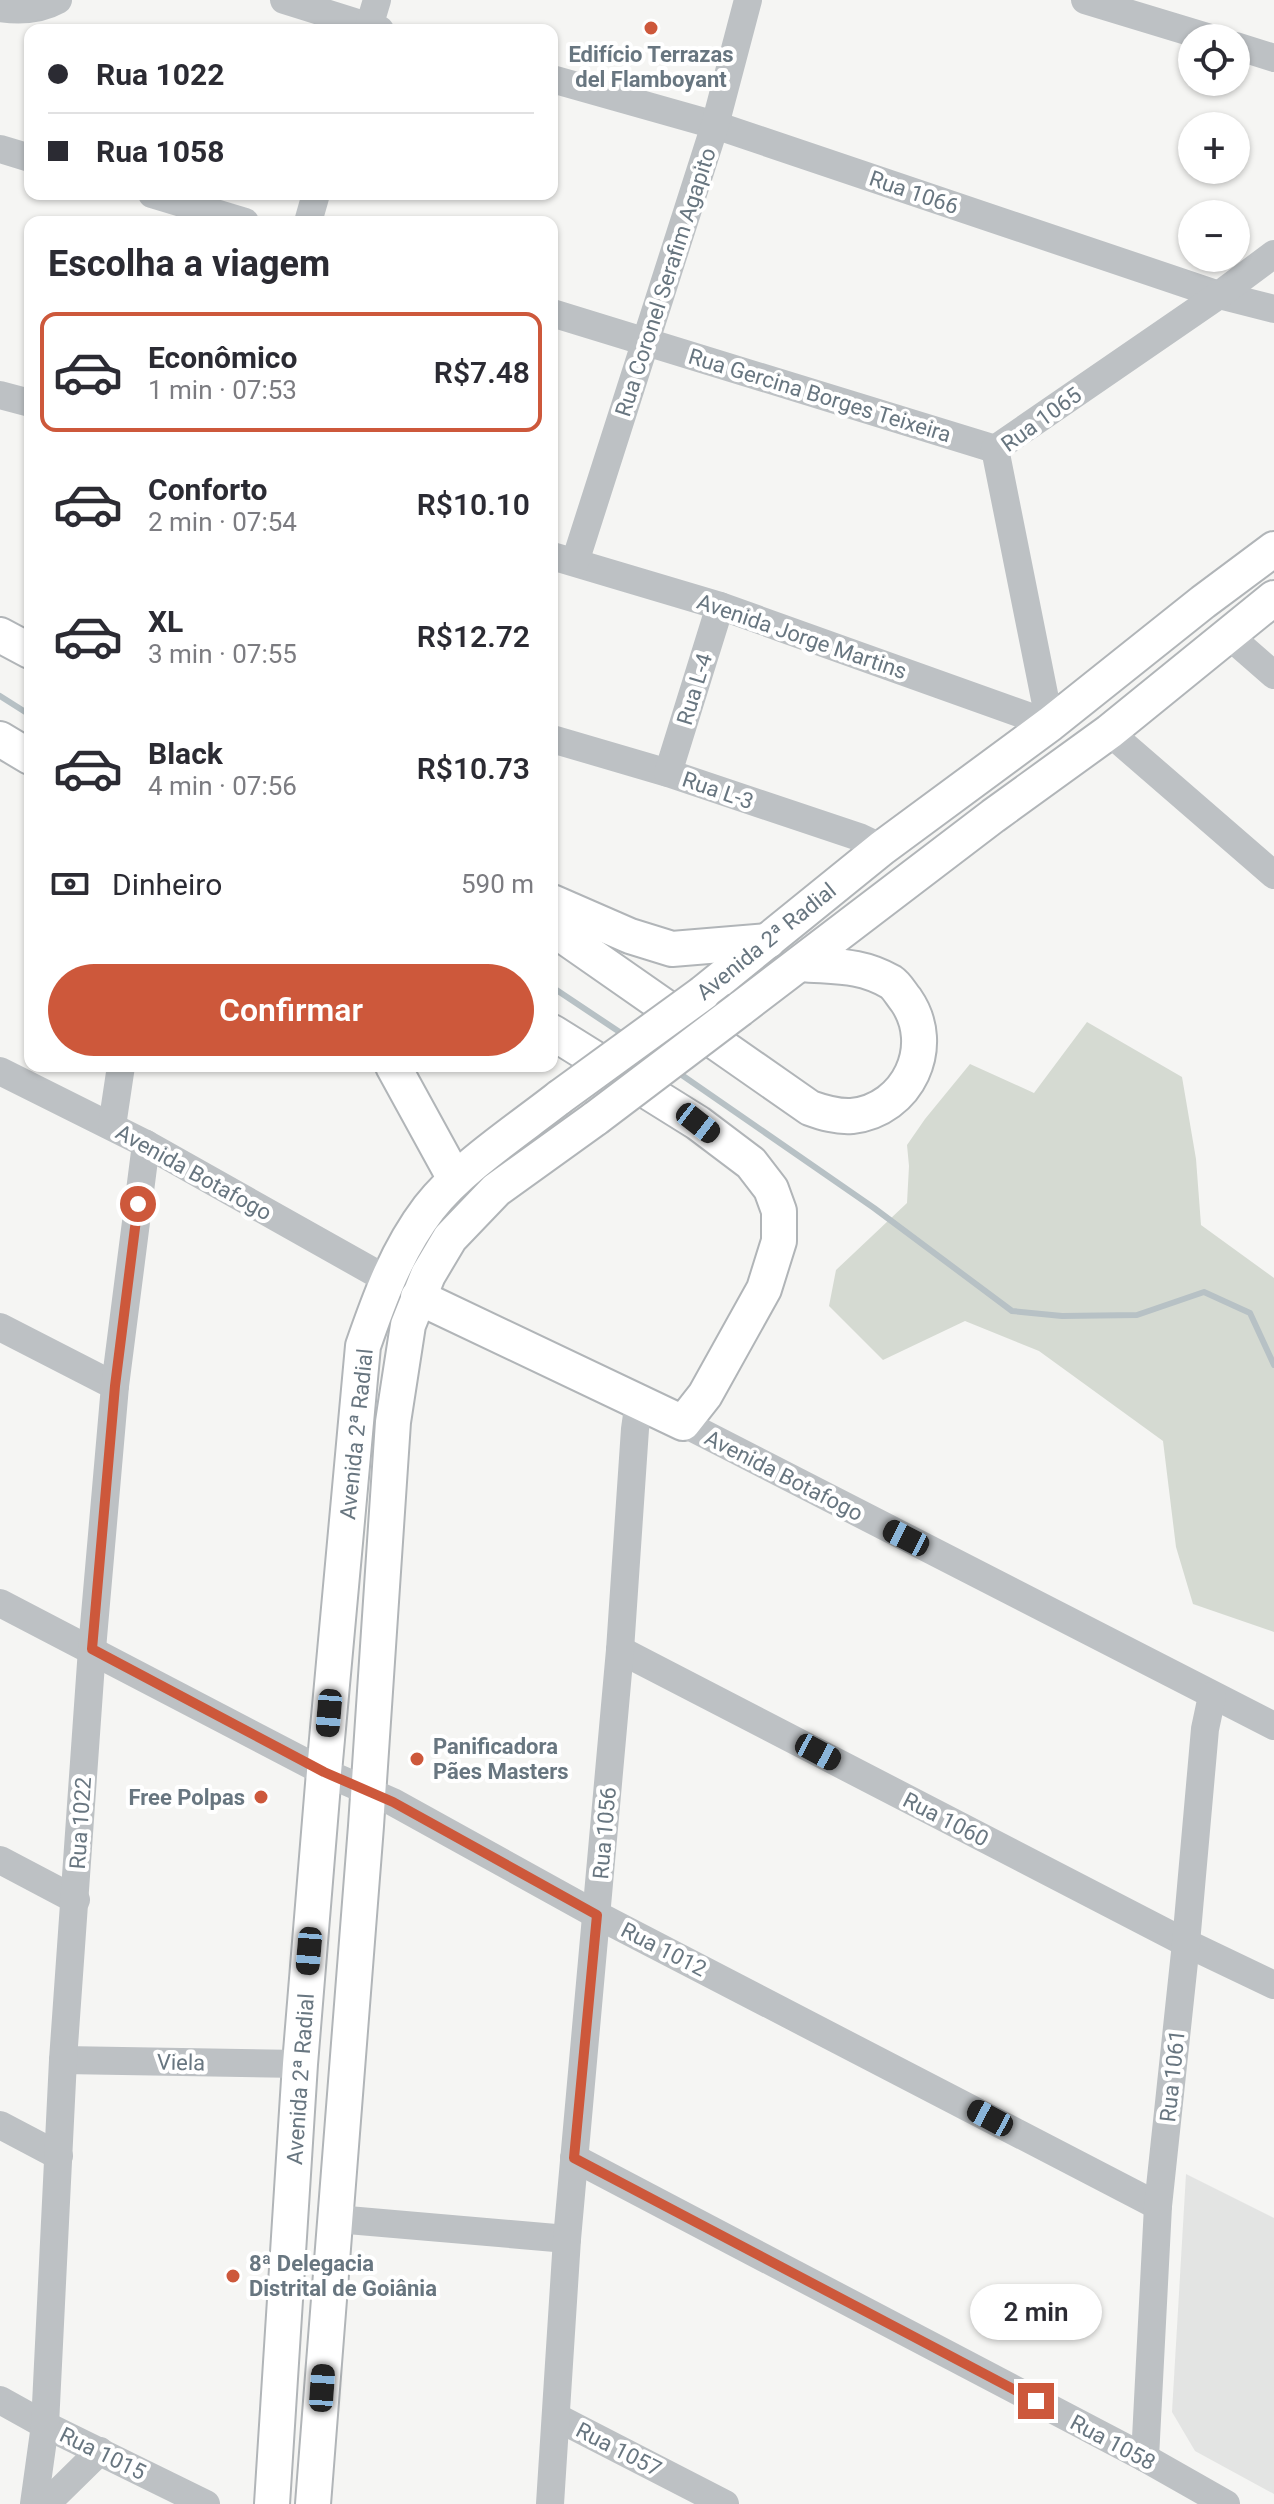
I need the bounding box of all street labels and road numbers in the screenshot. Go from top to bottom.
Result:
street label: Rua Coronel Serafim Agapito [610,145,721,420]
street label: Rua 1066 [866,166,962,219]
street label: Rua Gercina Borges Teixeira [686,344,954,447]
street label: Rua 1065 [996,382,1086,457]
street label: Avenida Jorge Martins [694,589,910,684]
street label: Rua L-4 [672,650,717,728]
street label: Rua L-3 [679,767,757,814]
street label: Avenida 2ª Radial [692,878,841,1005]
street label: Avenida Botafogo [112,1119,276,1226]
street label: Avenida 2ª Radial [335,1347,378,1521]
street label: Avenida Botafogo [701,1425,867,1526]
street label: Rua 1022 [65,1776,96,1870]
street label: Rua 1056 [588,1786,621,1880]
street label: Rua 1060 [899,1787,993,1852]
street label: Rua 1012 [617,1917,711,1982]
street label: Avenida 2ª Radial [282,1993,319,2165]
street label: Rua 1061 [1155,2029,1190,2123]
street label: Viela [157,2050,205,2075]
street label: Rua 1058 [1066,2410,1160,2475]
street label: Rua 1057 [572,2417,666,2482]
street label: Rua 1015 [56,2422,150,2485]

